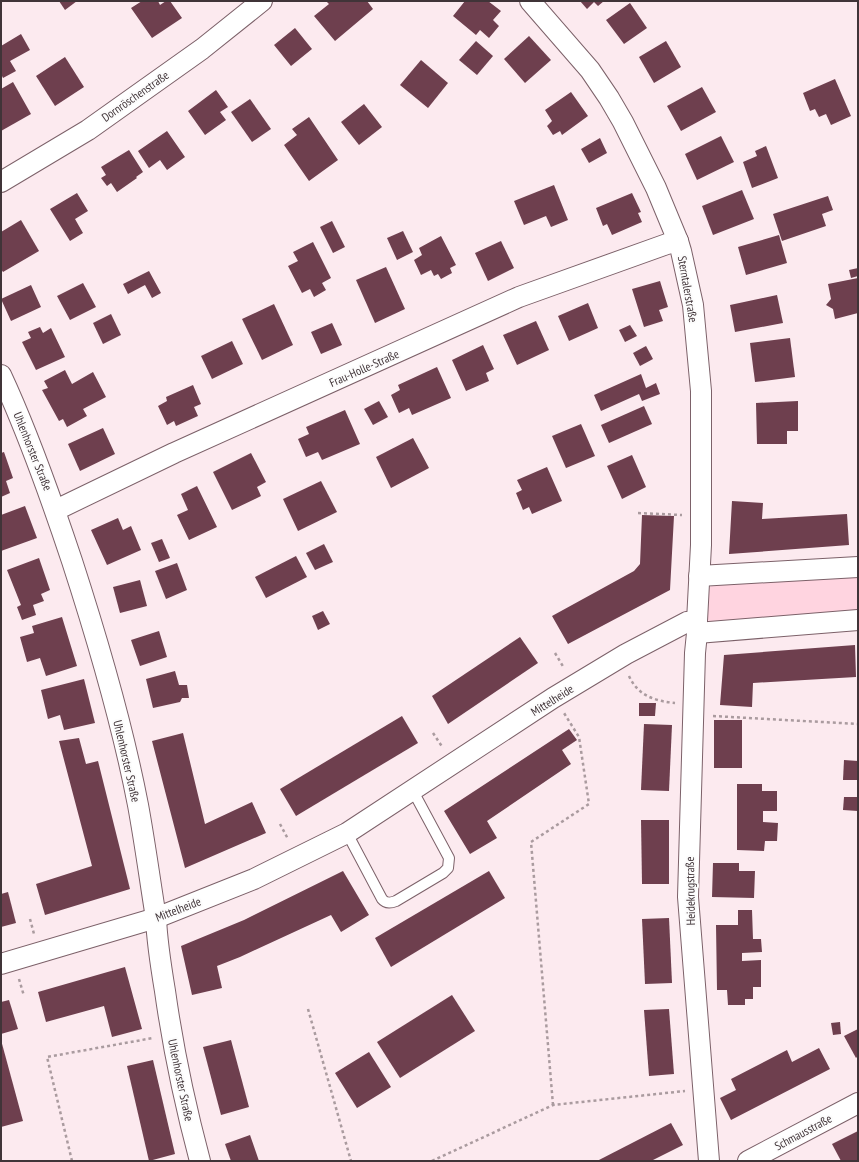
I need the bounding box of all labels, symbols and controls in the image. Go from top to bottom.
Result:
street label: Dornröschenstraße [99,67,172,125]
street label: Sterntalerstraße [675,255,701,323]
street label: Frau-Holle-Straße [327,346,401,390]
street label: Uhlenhorster Straße [10,409,56,493]
street label: Mittelheide [528,681,576,719]
street label: Uhlenhorster Straße [110,719,144,803]
street label: Heidekrugstraße [682,856,698,926]
street label: Mittelheide [153,893,203,925]
street label: Uhlenhorster Straße [165,1038,197,1123]
street label: Schmausstraße [772,1111,834,1153]

